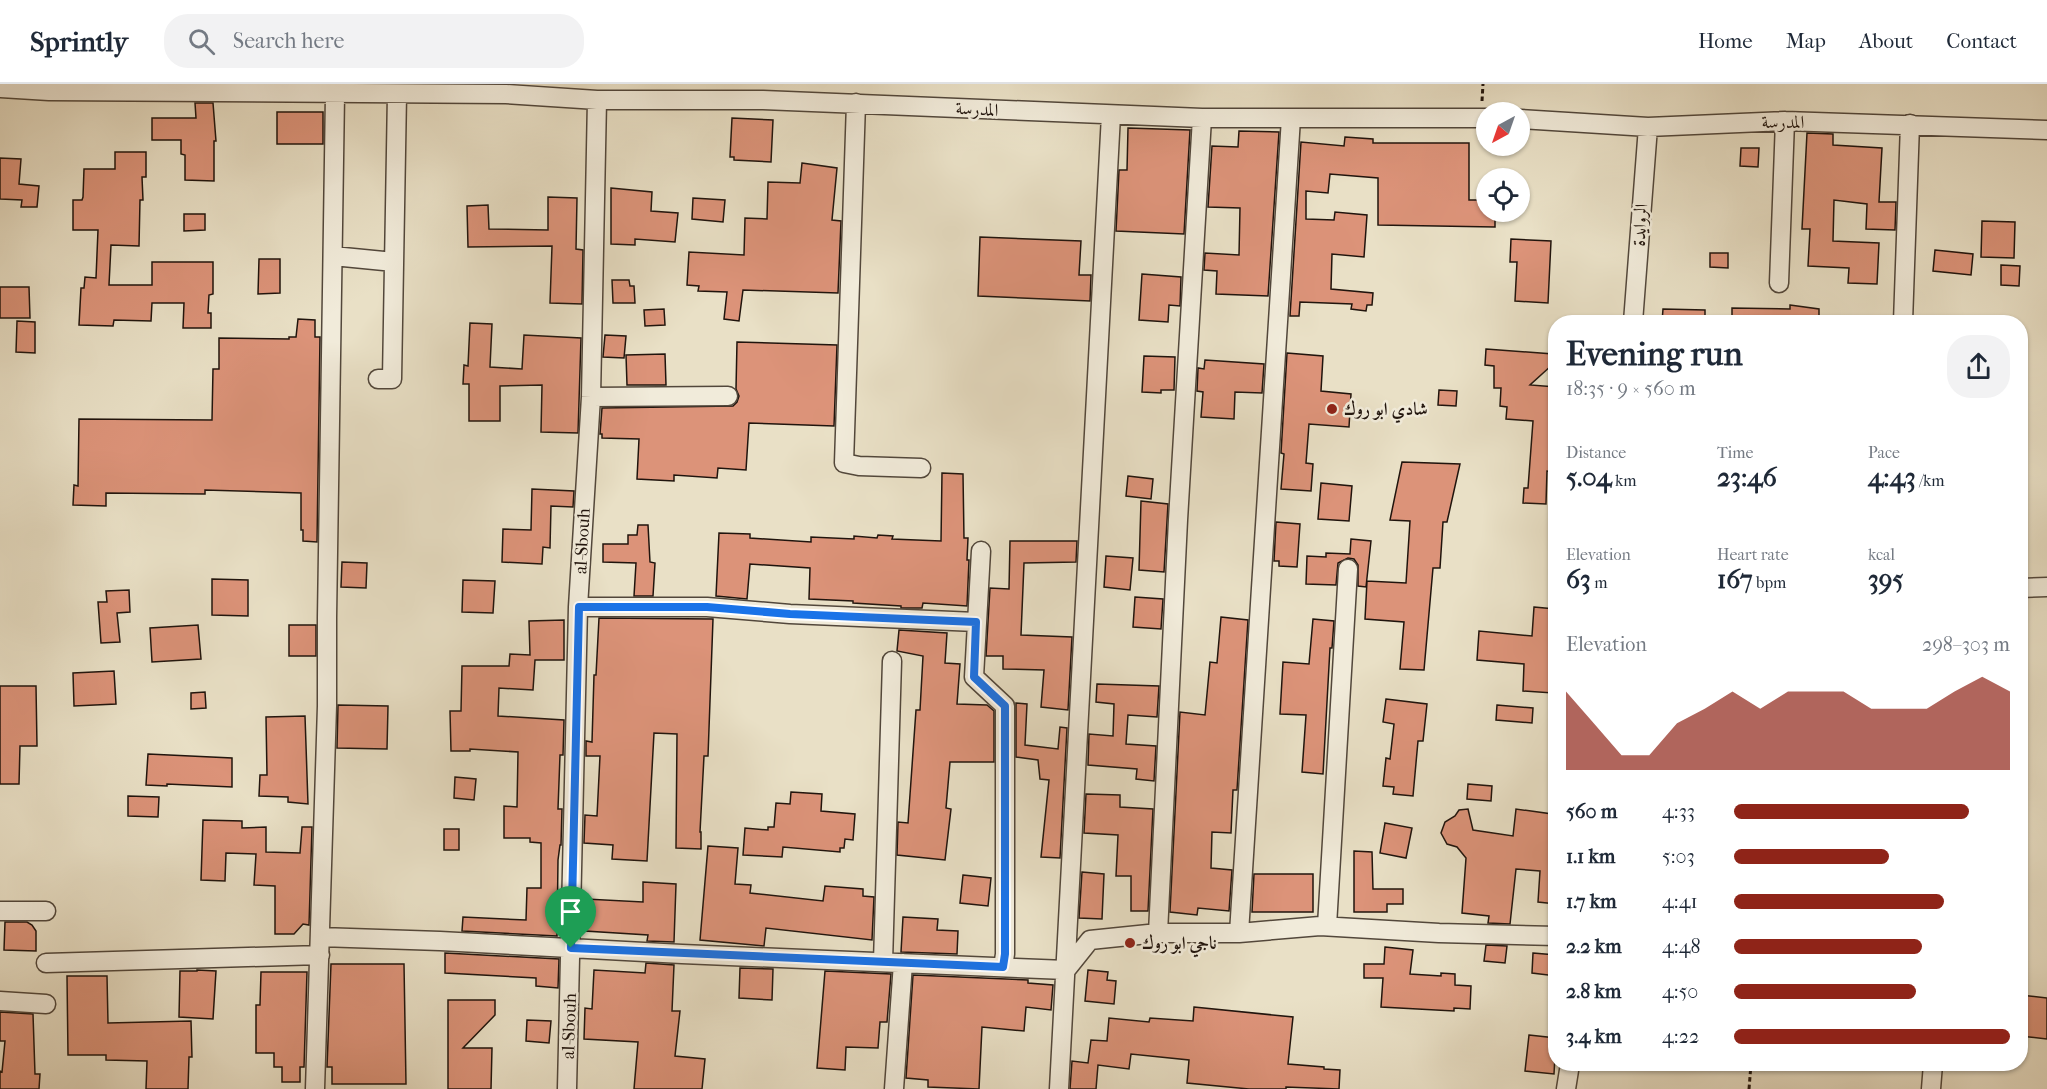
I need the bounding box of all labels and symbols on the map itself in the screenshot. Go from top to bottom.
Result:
street label: المدرسة [955,98,999,121]
north arrow [1476,102,1530,156]
street label: المدرسة [1761,112,1805,133]
street label: الروايدة [1629,203,1652,247]
place label: شادي ابو روك [1344,399,1428,424]
marker: شادي ابو روك [1325,402,1339,416]
street label: al-Sbouh [570,508,595,575]
pin [545,886,596,948]
place label: ناجي ابو روك [1142,933,1217,958]
marker: ناجي ابو روك [1123,936,1137,950]
street label: al-Sbouh [558,993,581,1059]

